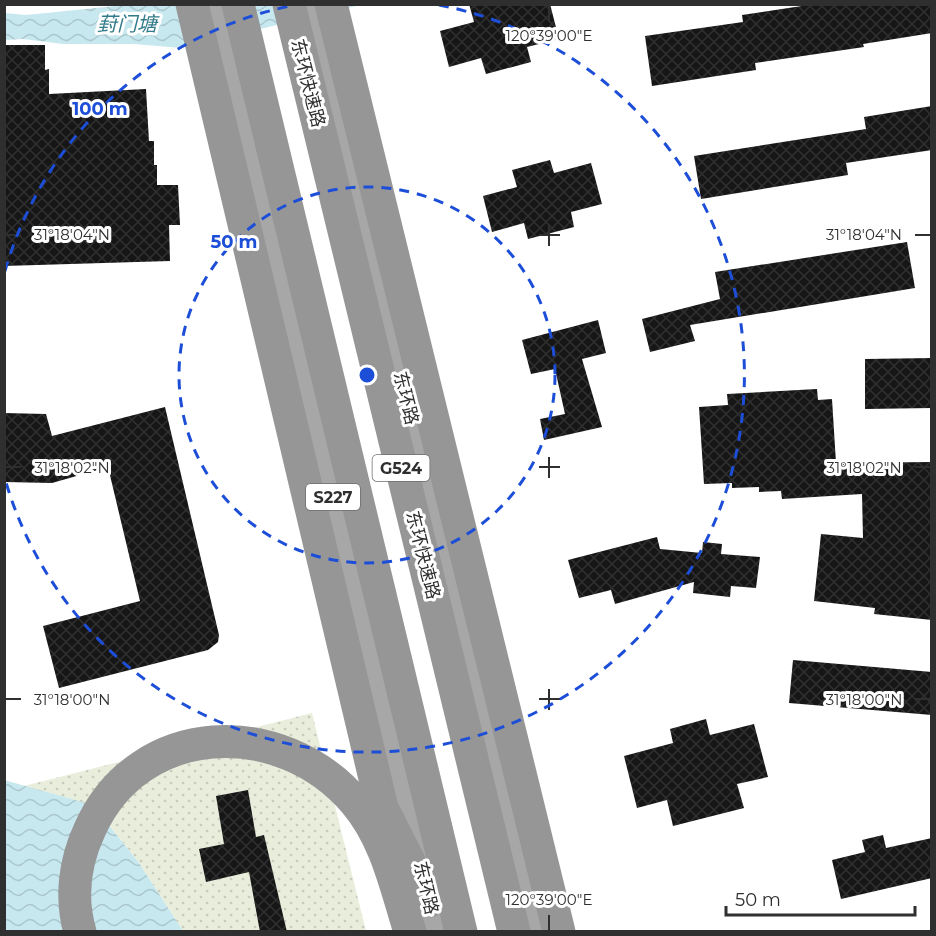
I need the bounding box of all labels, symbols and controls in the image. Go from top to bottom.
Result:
water label: 葑门塘 [97,12,160,36]
text: 120°39'00"E [506,26,592,45]
street label: 东环快速路 [286,37,330,129]
text: 100 m [72,98,128,120]
text: 31°18'04"N [34,225,110,244]
text: 31°18'04"N [826,225,902,244]
text: 50 m [211,231,257,253]
centre of rings [357,365,377,385]
street label: 东环路 [389,369,423,427]
road number: G524 [372,455,430,481]
text: 31°18'02"N [34,458,110,477]
text: 31°18'02"N [826,458,902,477]
road number: S227 [306,484,360,510]
street label: 东环快速路 [401,509,445,601]
text: 31°18'00"N [34,690,110,709]
text: 31°18'00"N [826,690,902,709]
street label: 东环路 [409,859,443,917]
scale bar [726,879,915,917]
text: 50 m [735,889,781,911]
text: 120°39'00"E [506,890,592,909]

